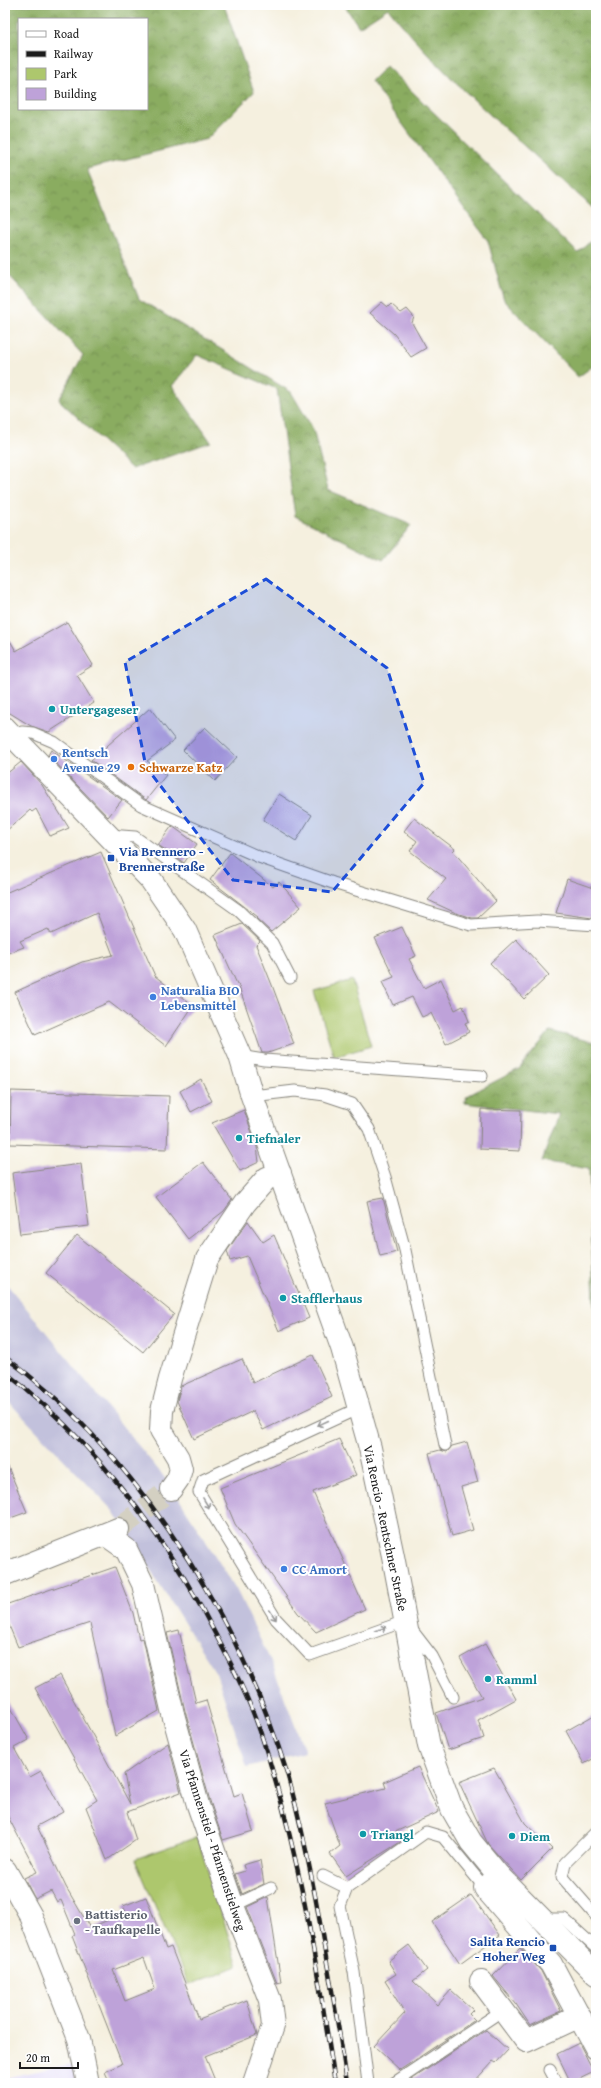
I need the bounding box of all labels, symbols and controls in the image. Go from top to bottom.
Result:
legend [18,18,148,110]
text: Road [54,25,80,42]
text: Railway [54,45,93,62]
text: Park [54,65,78,82]
text: Building [54,85,97,102]
place label: Untergageser [60,700,138,719]
marker: Untergageser [47,704,57,714]
place label: Rentsch Avenue 29 [62,743,121,777]
marker: Rentsch Avenue 29 [49,754,59,764]
place label: Schwarze Katz [139,758,223,777]
marker: Schwarze Katz [126,762,136,772]
place label: Via Brennero - Brennerstraße [119,842,205,876]
marker: Via Brennero - Brennerstraße [106,853,116,863]
place label: Naturalia BIO Lebensmittel [161,981,239,1015]
marker: Naturalia BIO Lebensmittel [148,992,158,1002]
place label: Tiefnaler [247,1129,300,1148]
marker: Tiefnaler [234,1133,244,1143]
place label: Stafflerhaus [291,1289,363,1308]
marker: Stafflerhaus [278,1293,288,1303]
one-way arrow [317,1420,329,1427]
street label: Via Rencio - Rentschner Straße [359,1443,412,1613]
one-way arrow [202,1497,210,1509]
place label: CC Amort [292,1560,347,1579]
marker: CC Amort [279,1564,289,1574]
one-way arrow [269,1609,277,1620]
one-way arrow [374,1625,387,1632]
place label: Ramml [496,1670,537,1689]
marker: Ramml [483,1674,493,1684]
street label: Via Pfannenstiel - Pfannenstielweg [174,1747,251,1934]
place label: Triangl [371,1825,414,1844]
place label: Diem [520,1827,551,1846]
marker: Triangl [358,1829,368,1839]
marker: Diem [507,1831,517,1841]
place label: Battisterio - Taufkapelle [85,1905,161,1939]
marker: Battisterio - Taufkapelle [72,1916,82,1926]
place label: Salita Rencio - Hoher Weg [470,1932,545,1966]
marker: Salita Rencio - Hoher Weg [548,1943,558,1953]
scale bar [20,2044,78,2070]
text: 20 m [26,2049,50,2066]

